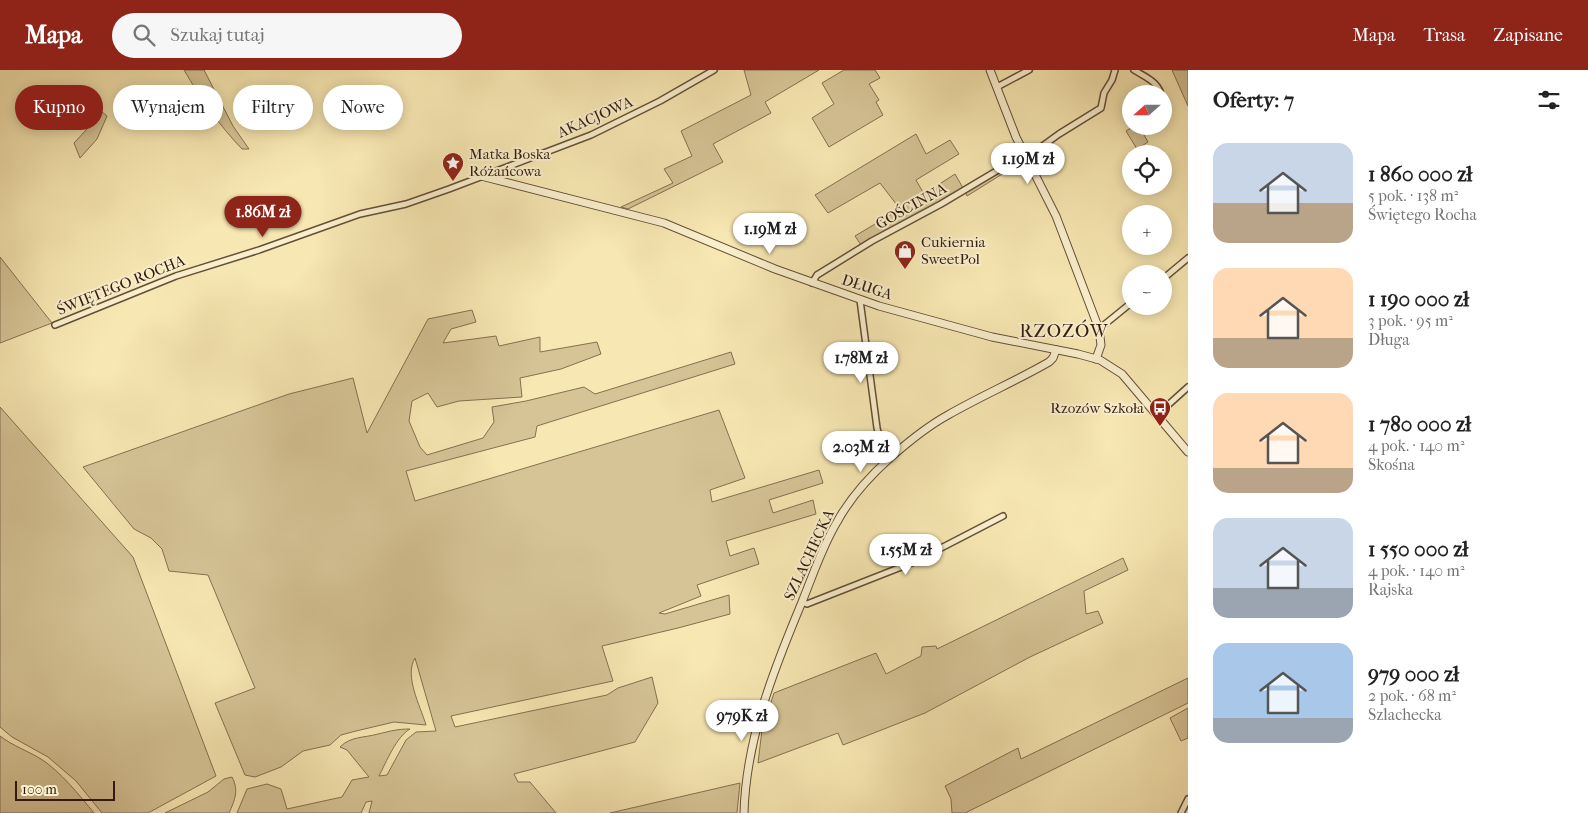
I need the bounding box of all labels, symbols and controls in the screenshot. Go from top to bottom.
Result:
search box [112,13,462,58]
text: Mapa [25,21,82,49]
icon: search [130,21,158,49]
text: Szukaj tutaj [170,24,265,46]
text: Mapa [1353,25,1395,46]
text: Trasa [1423,25,1465,46]
text: Zapisane [1493,25,1563,46]
chip: Kupno [15,85,103,130]
chip: Wynajem [113,85,223,130]
chip: Filtry [233,85,313,130]
chip: Nowe [323,85,403,130]
north arrow [1122,85,1172,135]
map controls [1122,85,1172,315]
icon: filters [1535,86,1563,114]
text: Oferty: 7 [1213,88,1294,112]
street label: AKACJOWA [554,92,636,142]
pin: 1.19M zł [976,142,1080,185]
place label: Matka Boska Różańcowa [469,145,551,180]
button: locate [1122,145,1172,195]
text: 1.19M zł [1002,149,1054,168]
place icon: Matka Boska Różańcowa [441,151,465,182]
text: 1 860 000 zł [1368,162,1472,186]
icon: home [1253,163,1313,223]
street label: GOŚCINNA [872,179,950,233]
text: 5 pok. · 138 m² [1368,186,1458,205]
pin: 1.86M zł [211,196,315,238]
text: 1.86M zł [235,202,291,221]
button: + [1122,205,1172,255]
text: Świętego Rocha [1368,205,1477,224]
pin: 1.19M zł [718,212,822,255]
text: 1.19M zł [744,219,796,238]
place label: Cukiernia SweetPol [921,233,987,268]
shop icon: Cukiernia SweetPol [893,239,917,270]
street label: ŚWIĘTEGO ROCHA [54,251,188,319]
button: − [1122,265,1172,315]
street label: DŁUGA [840,270,895,304]
text: 1 190 000 zł [1368,287,1469,311]
icon: home [1253,288,1313,348]
text: 3 pok. · 95 m² [1368,311,1453,330]
district label: RZOZÓW [1019,319,1109,342]
text: Długa [1368,330,1410,349]
pin: 1.78M zł [809,342,913,384]
text: 1.78M zł [834,348,888,367]
bus stop icon: Rzozów Szkoła [1148,396,1172,427]
place label: Rzozów Szkoła [1050,399,1145,417]
text: 1 780 000 zł [1368,412,1471,436]
icon: home [1253,413,1313,473]
pin: 2.03M zł [809,430,913,473]
text: 4 pok. · 140 m² [1368,436,1464,455]
text: 2.03M zł [833,437,889,456]
text: Skośna [1368,455,1415,474]
street label: SZLACHECKA [780,506,838,603]
pin: 1.55M zł [854,534,958,576]
text: 1 550 000 zł [1368,537,1468,561]
icon: home [1253,538,1313,598]
text: 1.55M zł [880,540,932,559]
text: 4 pok. · 140 m² [1368,561,1464,580]
text: Rajska [1368,580,1413,599]
text: 979 000 zł [1368,662,1459,686]
icon: home [1253,663,1313,723]
text: 2 pok. · 68 m² [1368,686,1456,705]
pin: 979K zł [696,700,788,742]
text: Szlachecka [1368,705,1442,724]
text: 979K zł [716,706,768,725]
scale bar [15,778,115,801]
text: 100 m [22,781,57,798]

